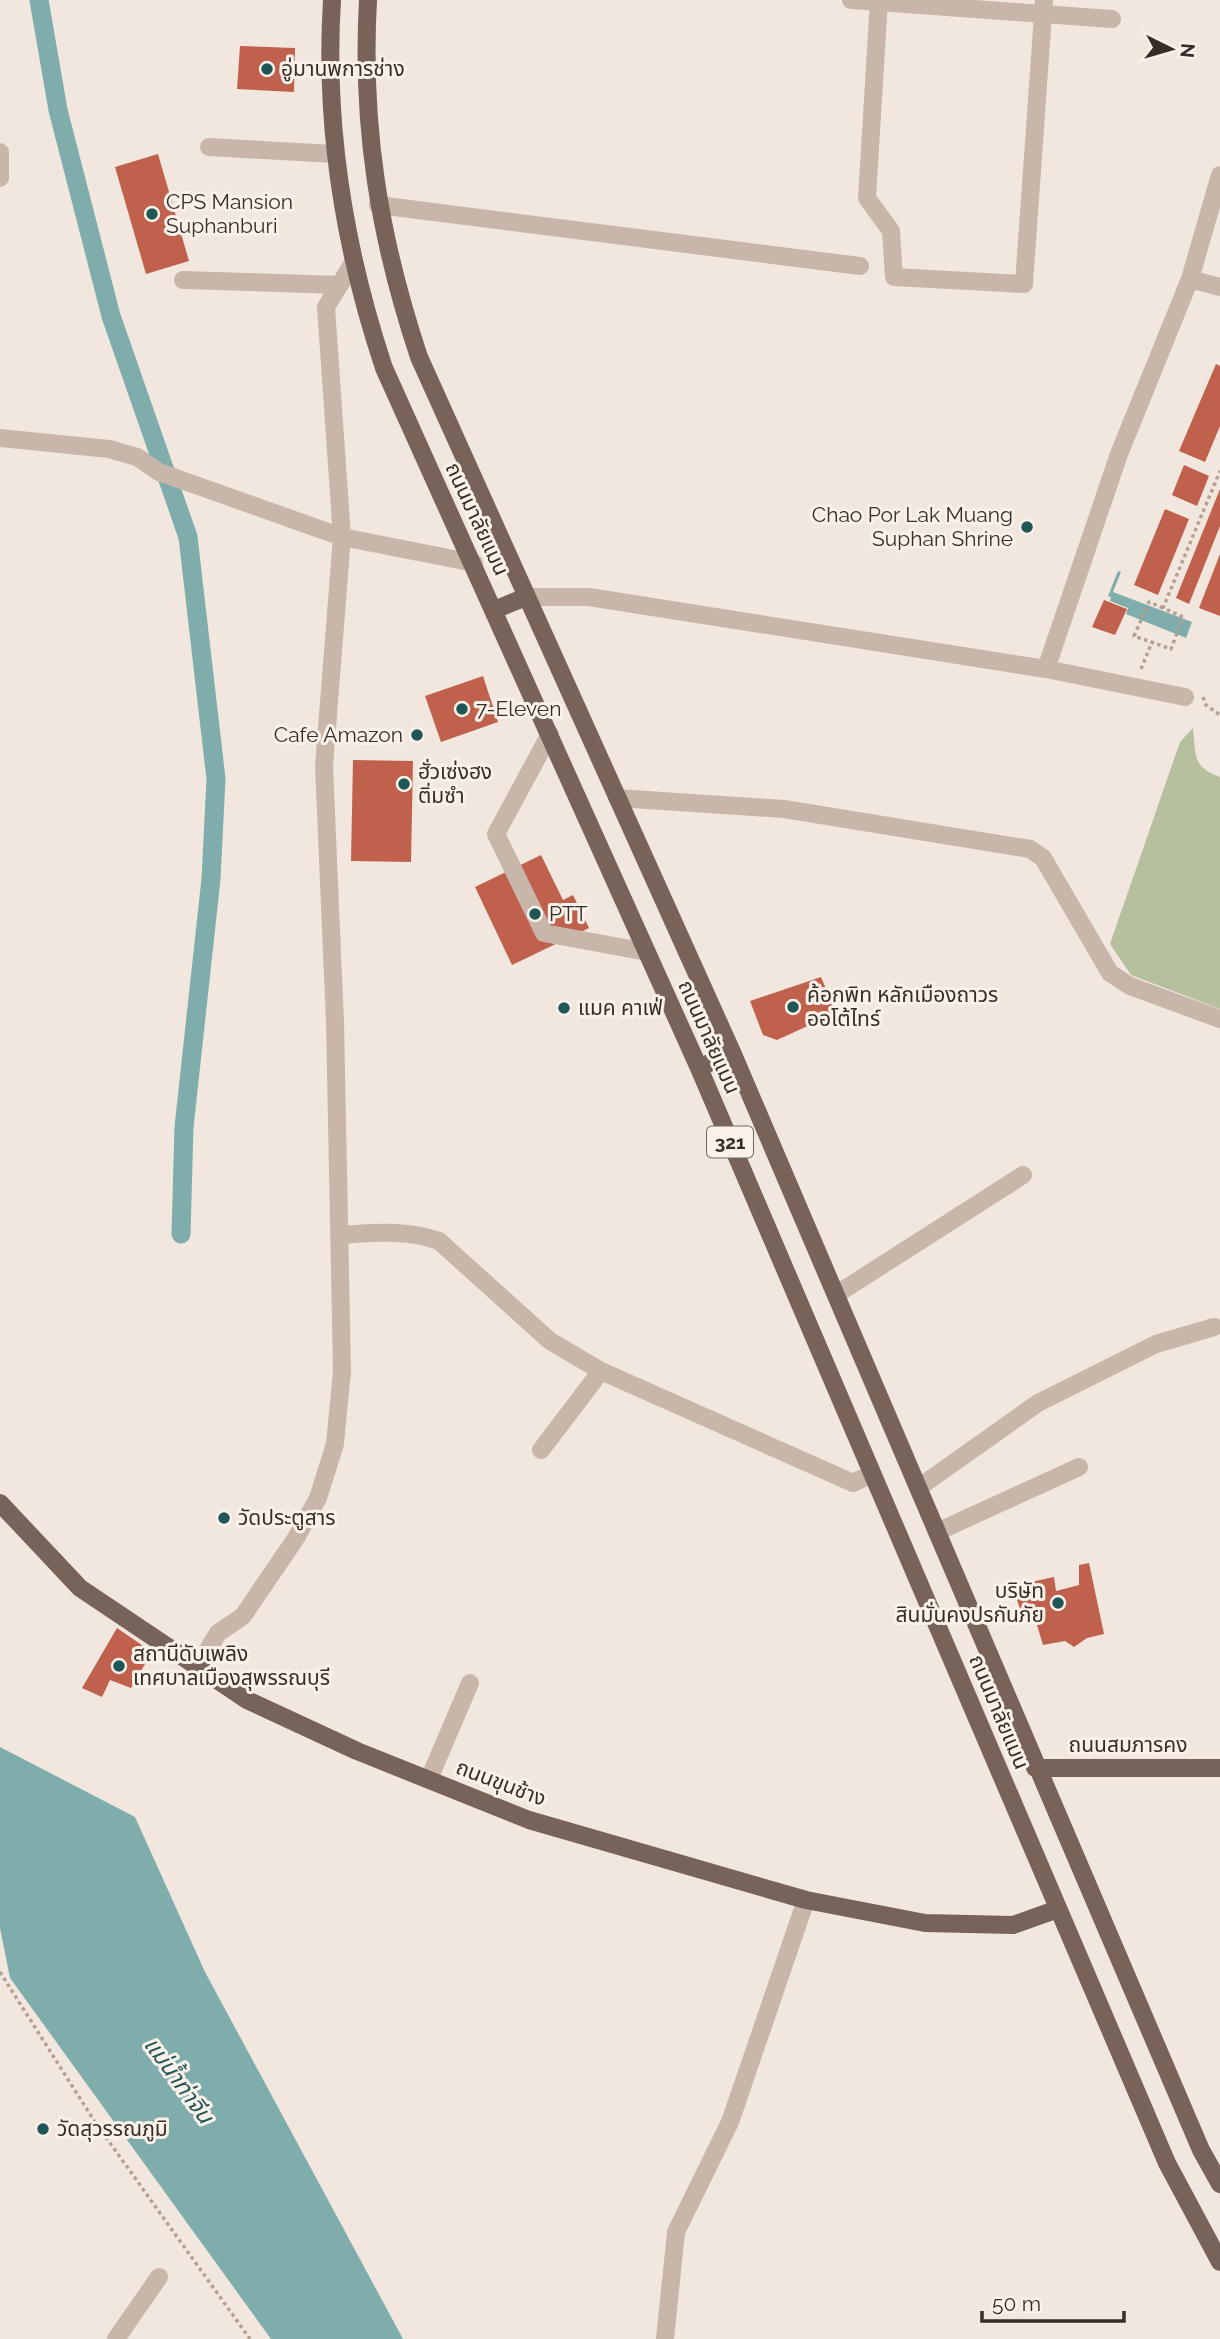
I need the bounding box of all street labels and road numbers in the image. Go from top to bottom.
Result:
street label: ถนนมาลัยแมน [440,458,515,579]
street label: ถนนมาลัยแมน [673,976,746,1098]
road number: 321 [707,1126,753,1158]
street label: ถนนมาลัยแมน [964,1651,1035,1773]
street label: ถนนสมภารคง [1069,1732,1187,1757]
street label: ถนนขุนช้าง [452,1754,550,1812]

